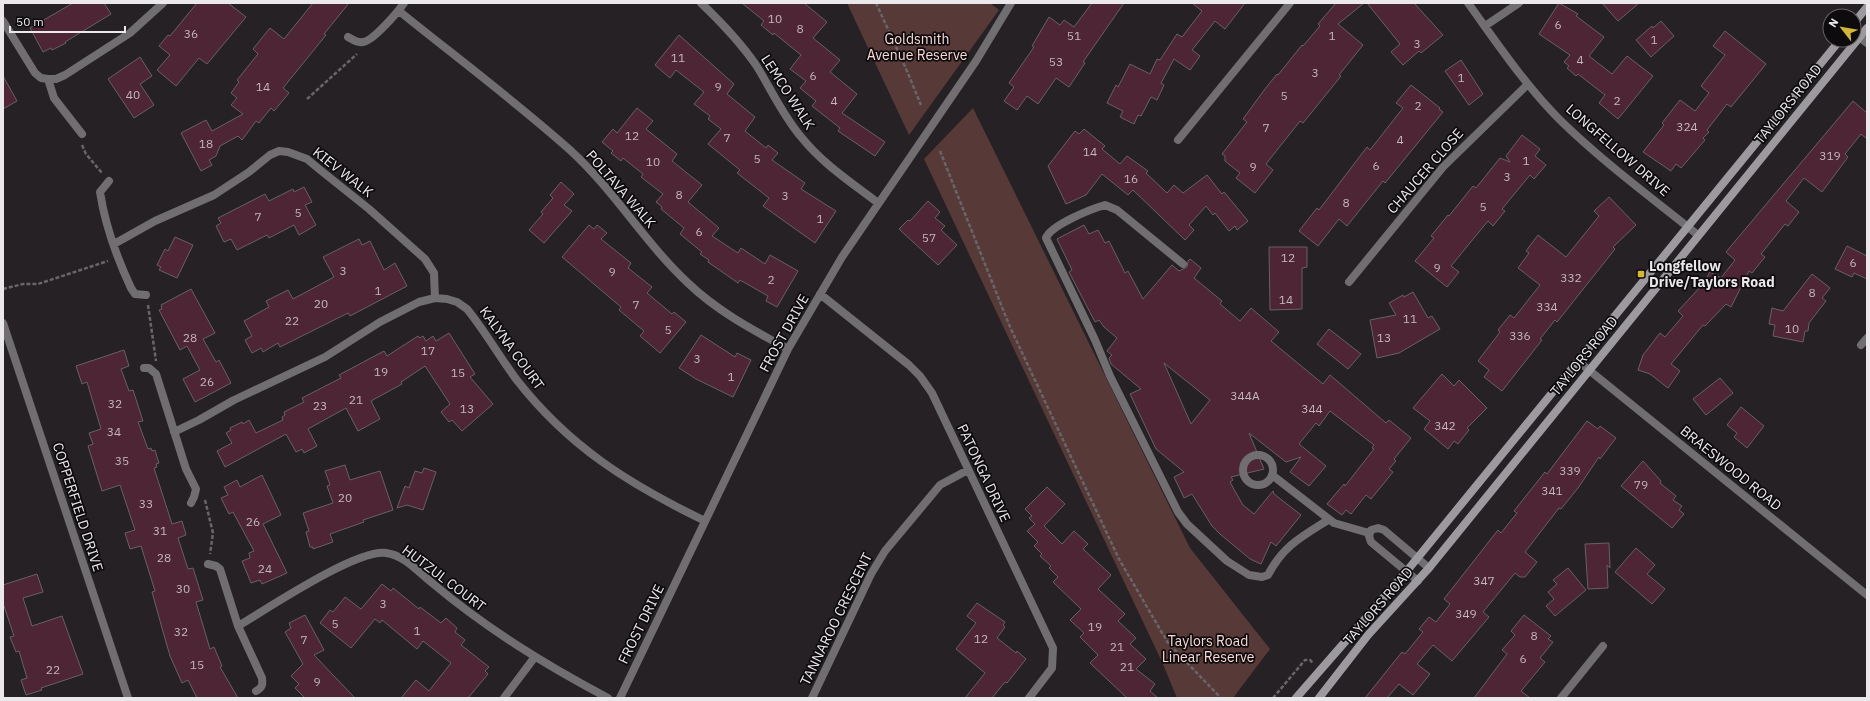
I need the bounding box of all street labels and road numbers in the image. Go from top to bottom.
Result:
street label: LEMCO WALK [757,51,819,133]
street label: TAYLORS ROAD [1750,60,1826,148]
street label: LONGFELLOW DRIVE [1562,100,1674,200]
street label: CHAUCER CLOSE [1383,125,1467,217]
street label: KIEV WALK [309,143,377,201]
street label: POLTAVA WALK [582,146,660,232]
street label: FROST DRIVE [755,291,813,375]
street label: KALYNA COURT [476,303,548,393]
street label: TAYLORS ROAD [1546,312,1622,400]
street label: PATONGA DRIVE [953,421,1015,525]
street label: BRAESWOOD ROAD [1677,422,1785,514]
street label: COPPERFIELD DRIVE [49,440,107,574]
street label: HUTZUL COURT [399,541,489,615]
street label: TANNAROO CRESCENT [796,550,876,688]
street label: TAYLORS ROAD [1339,563,1417,649]
street label: FROST DRIVE [614,581,668,667]

